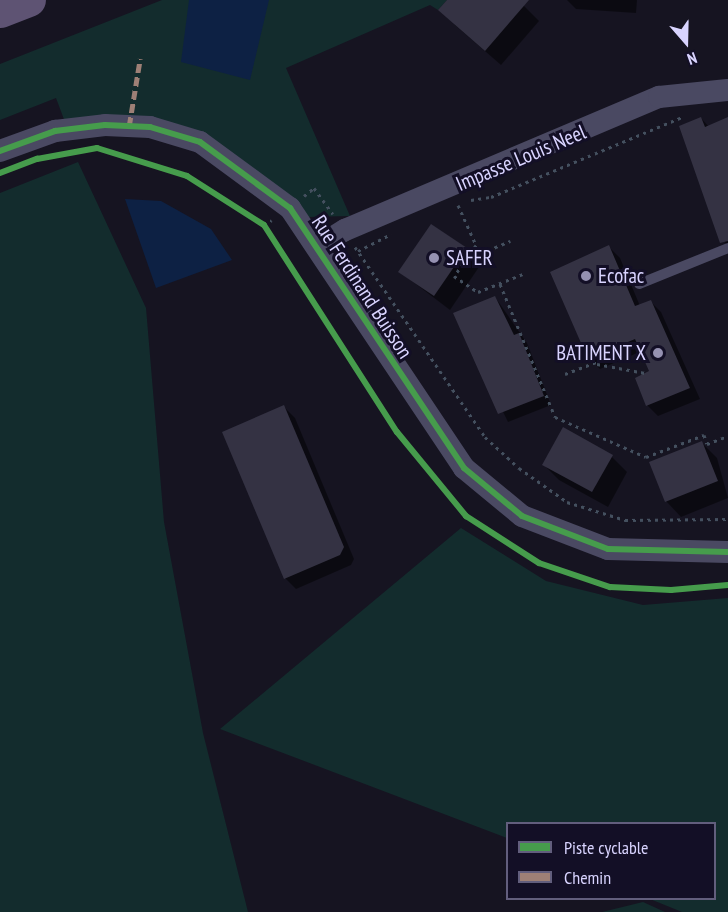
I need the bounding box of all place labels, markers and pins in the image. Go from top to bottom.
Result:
place label: SAFER [446,245,493,271]
marker: SAFER [427,251,441,265]
place label: Ecofac [598,263,644,289]
marker: Ecofac [579,269,593,283]
place label: BATIMENT X [555,340,646,366]
marker: BATIMENT X [651,346,665,360]

